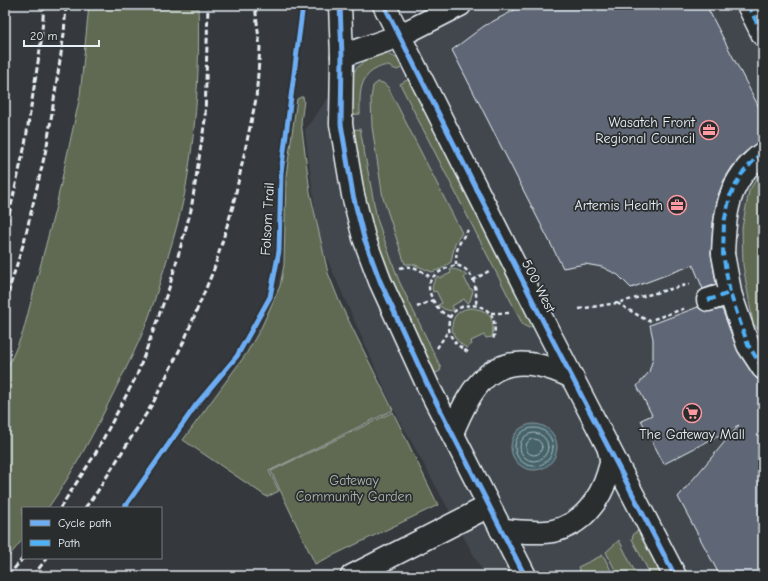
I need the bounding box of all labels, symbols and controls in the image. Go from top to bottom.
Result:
scale bar [24,22,99,48]
text: 20 m [30,29,58,43]
place label: Wasatch Front Regional Council [595,114,696,147]
office icon: Wasatch Front Regional Council [698,119,720,141]
street label: Folsom Trail [257,182,278,256]
office icon: Artemis Health [666,194,688,216]
place label: Artemis Health [575,197,663,214]
street label: 500 West [518,257,560,317]
supermarket icon: The Gateway Mall [681,402,703,424]
place label: The Gateway Mall [639,426,745,443]
park label: Gateway Community Garden [296,472,412,505]
legend [22,507,162,559]
text: Cycle path [58,516,111,530]
text: Path [58,536,80,550]

